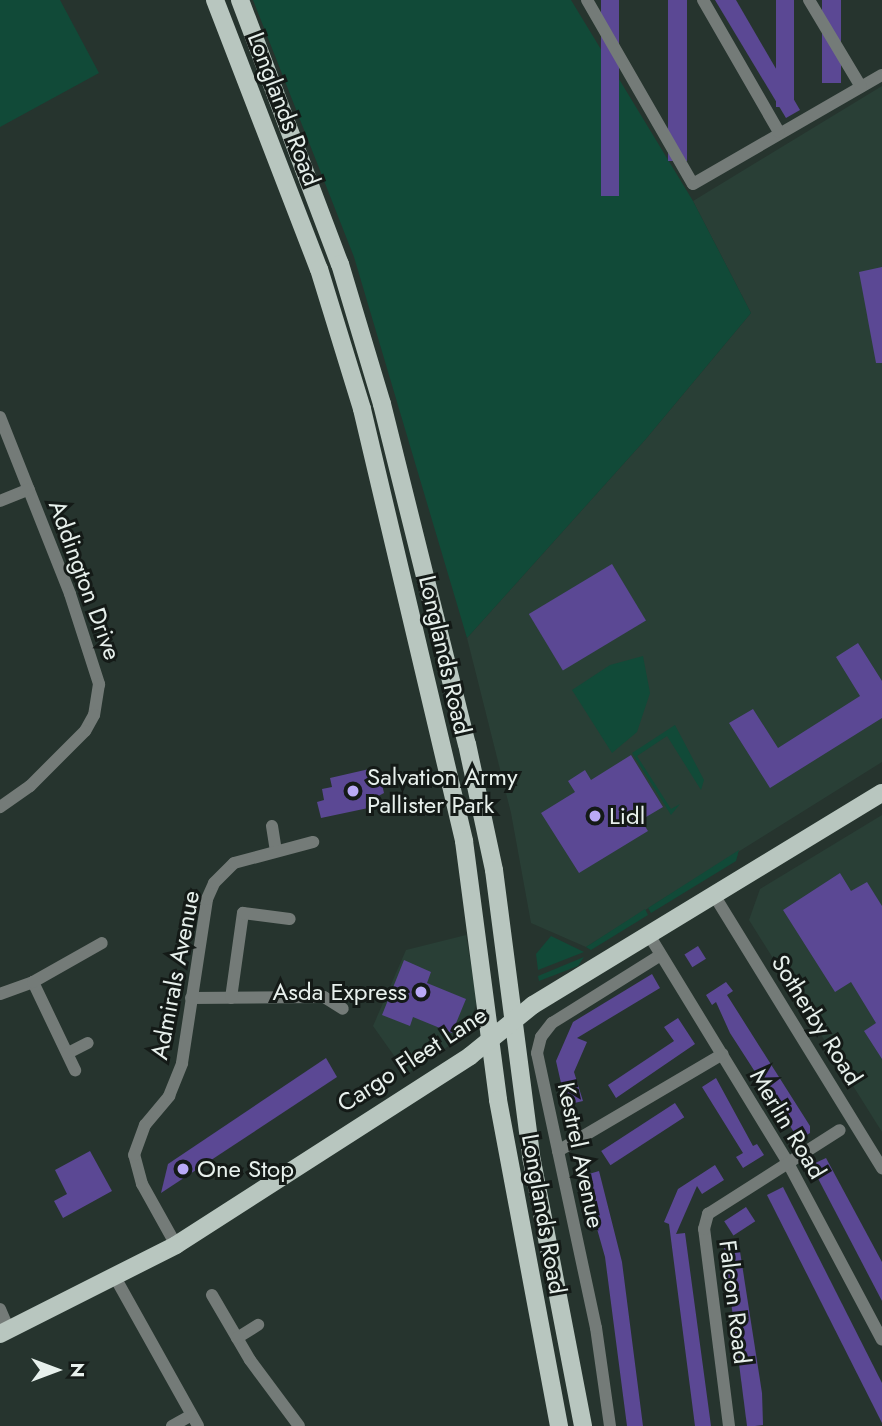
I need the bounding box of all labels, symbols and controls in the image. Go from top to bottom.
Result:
street label: Longlands Road [241,28,327,190]
street label: Addington Drive [43,496,127,664]
street label: Longlands Road [413,573,477,737]
place label: Salvation Army Pallister Park [367,763,517,819]
marker: Salvation Army Pallister Park [345,783,361,799]
place label: Lidl [609,802,645,830]
marker: Lidl [587,808,603,824]
street label: Admirals Avenue [145,888,205,1062]
street label: Sotherby Road [766,950,868,1090]
place label: Asda Express [273,978,407,1006]
marker: Asda Express [413,984,429,1000]
street label: Cargo Fleet Lane [332,1000,492,1118]
street label: Merlin Road [744,1064,832,1184]
street label: Kestrel Avenue [551,1079,611,1231]
street label: Longlands Road [516,1132,572,1296]
place label: One Stop [197,1155,294,1183]
marker: One Stop [175,1161,191,1177]
street label: Falcon Road [713,1238,757,1366]
north arrow [21,1335,91,1405]
text: N [64,1362,91,1378]

